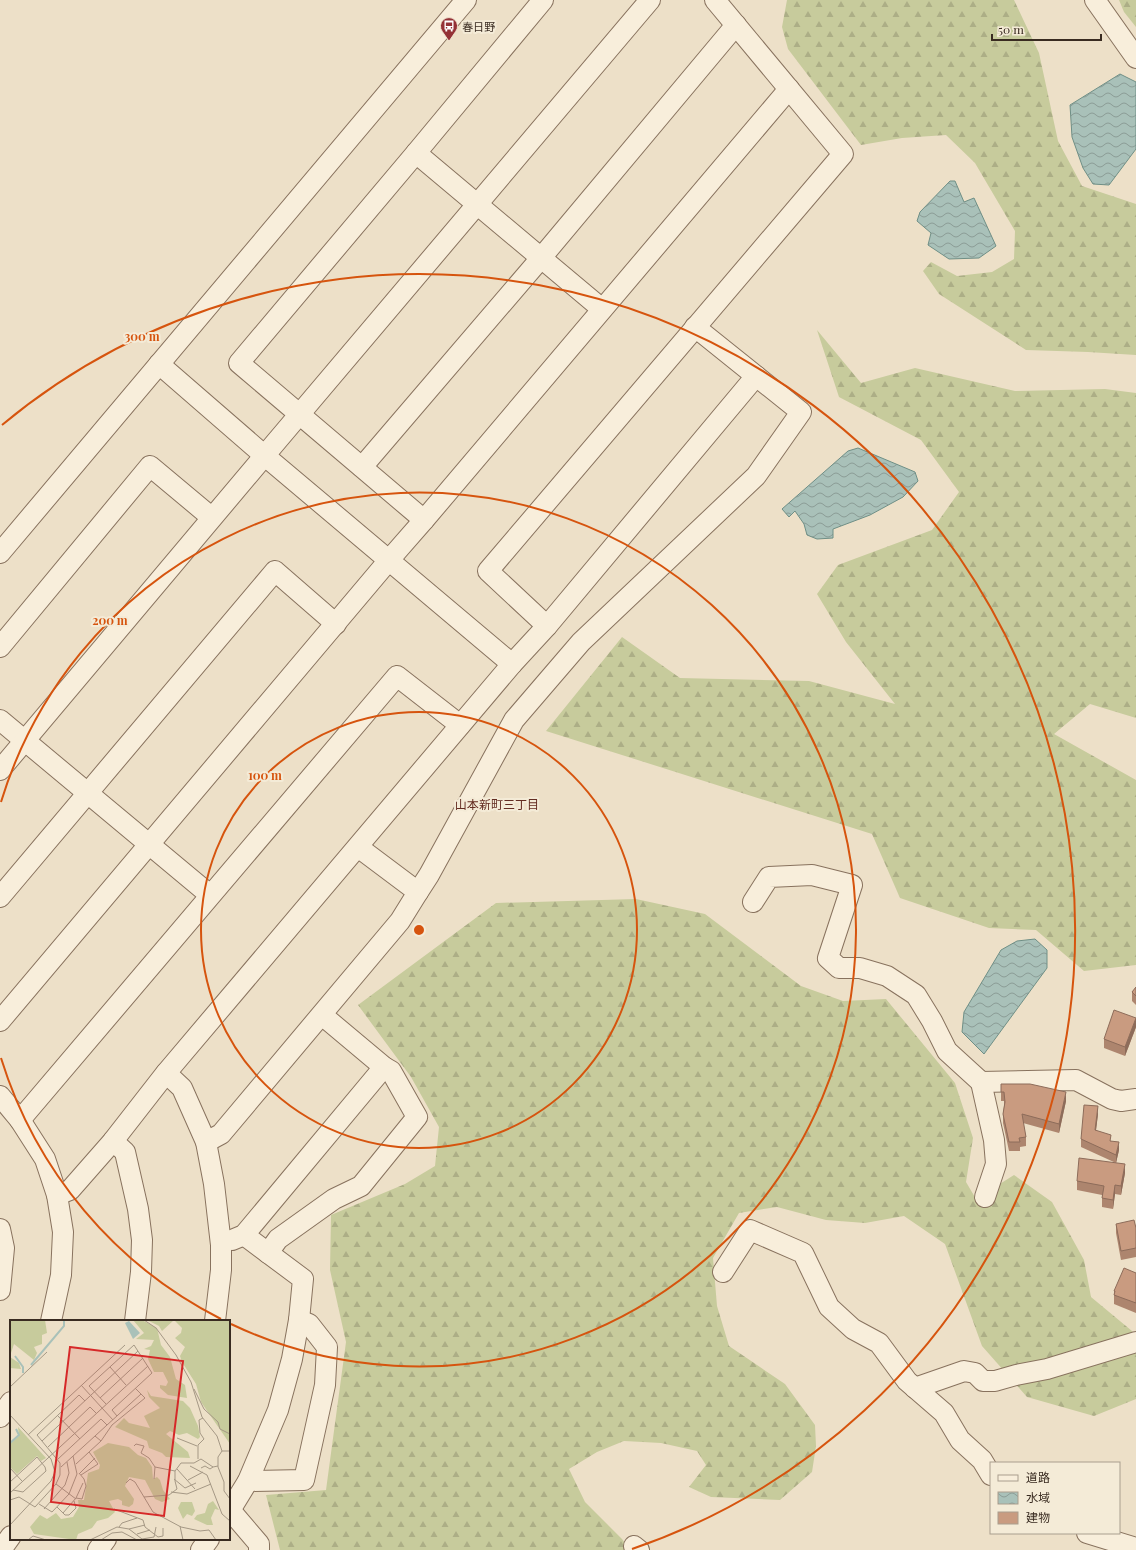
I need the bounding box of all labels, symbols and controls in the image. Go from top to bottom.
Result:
bus stop icon: 春日野 [439,16,459,41]
scale bar [992,16,1101,42]
place label: 春日野 [462,19,495,34]
text: 50 m [998,21,1024,37]
text: 300 m [125,328,160,344]
text: 200 m [92,612,128,628]
text: 100 m [248,767,282,783]
district label: 山本新町三丁目 [455,796,539,812]
centre of rings [412,923,426,937]
inset map [10,1320,230,1540]
legend [990,1462,1120,1534]
text: 道路 [1026,1469,1050,1485]
text: 水域 [1026,1489,1050,1505]
text: 建物 [1026,1509,1050,1525]

